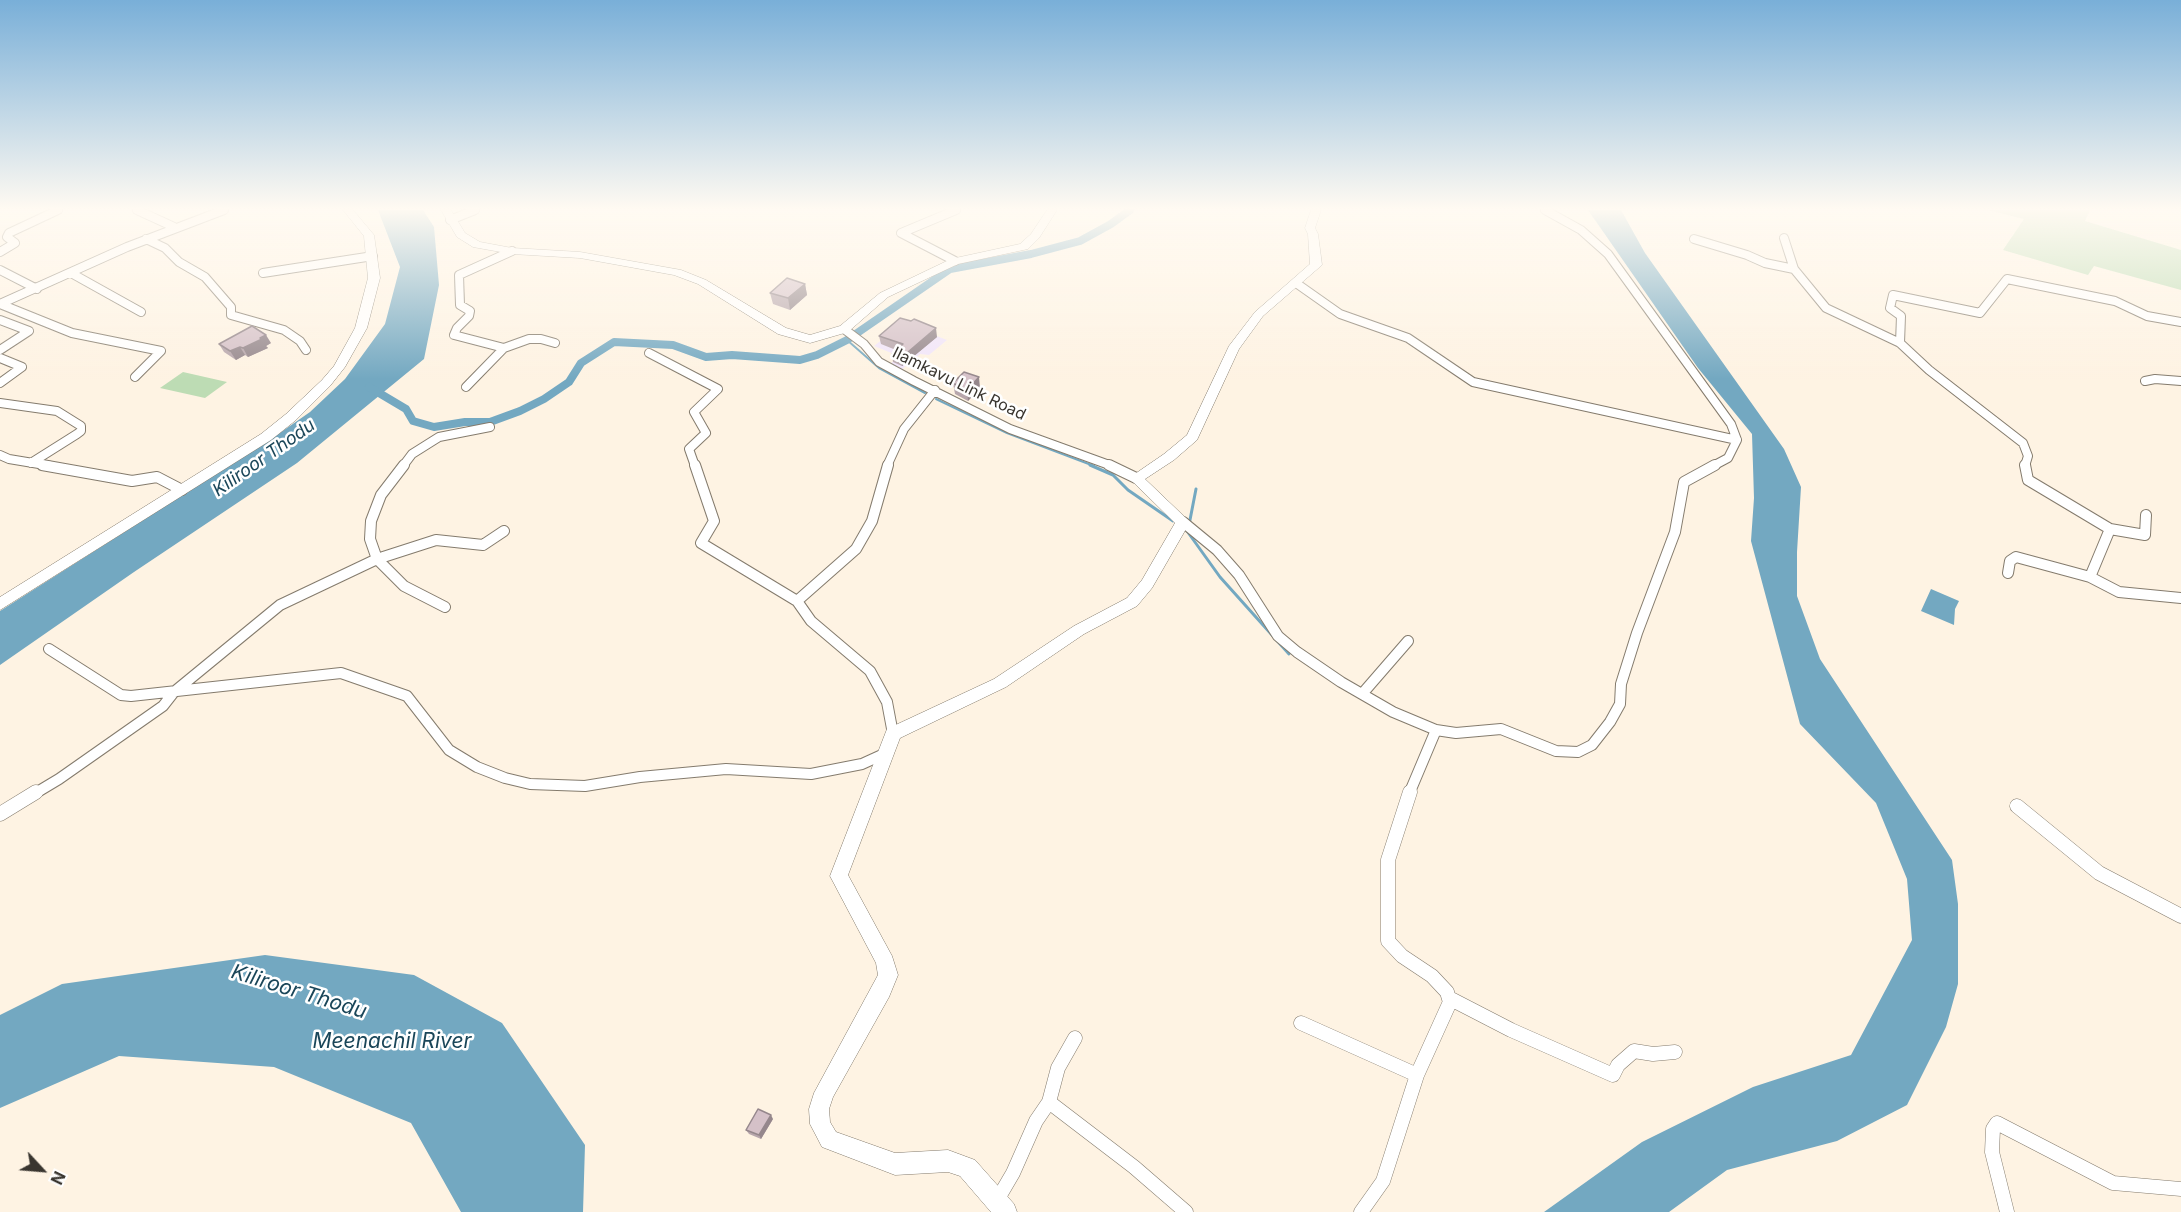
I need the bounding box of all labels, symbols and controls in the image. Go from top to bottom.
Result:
street label: Ilamkavu Link Road [889,343,1029,425]
water label: Kiliroor Thodu [209,415,319,501]
water label: Kiliroor Thodu [228,959,370,1025]
water label: Meenachil River [313,1029,471,1055]
north arrow [12,1140,72,1200]
text: N [47,1168,70,1188]

